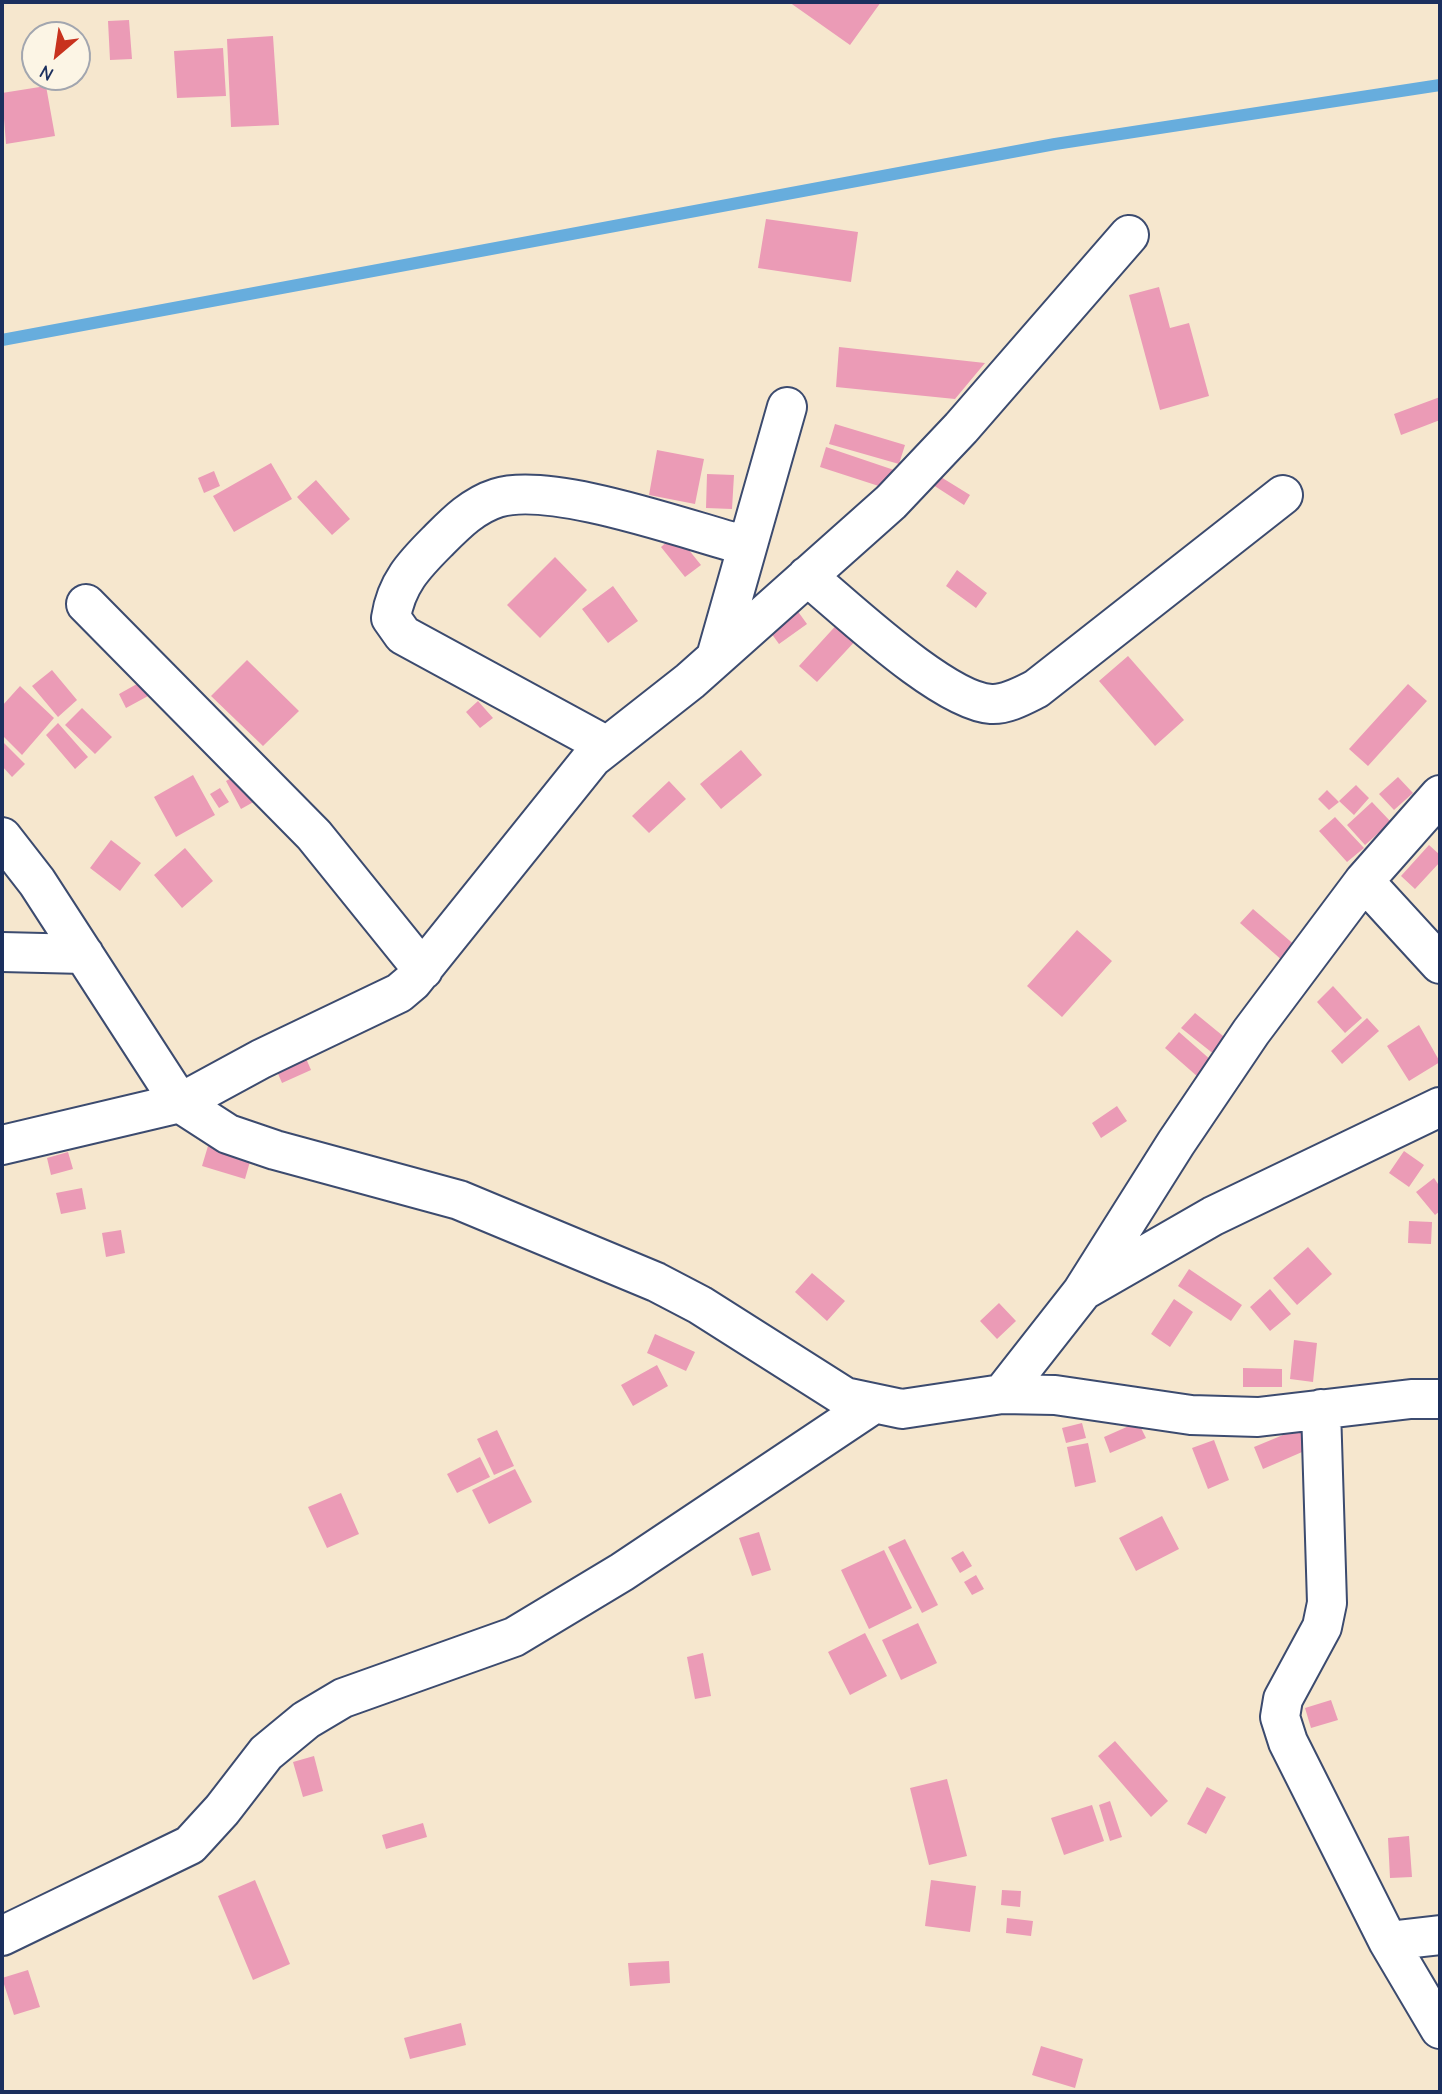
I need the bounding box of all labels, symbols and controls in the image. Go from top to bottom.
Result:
north arrow [21,21,91,91]
text: N [36,60,58,85]

